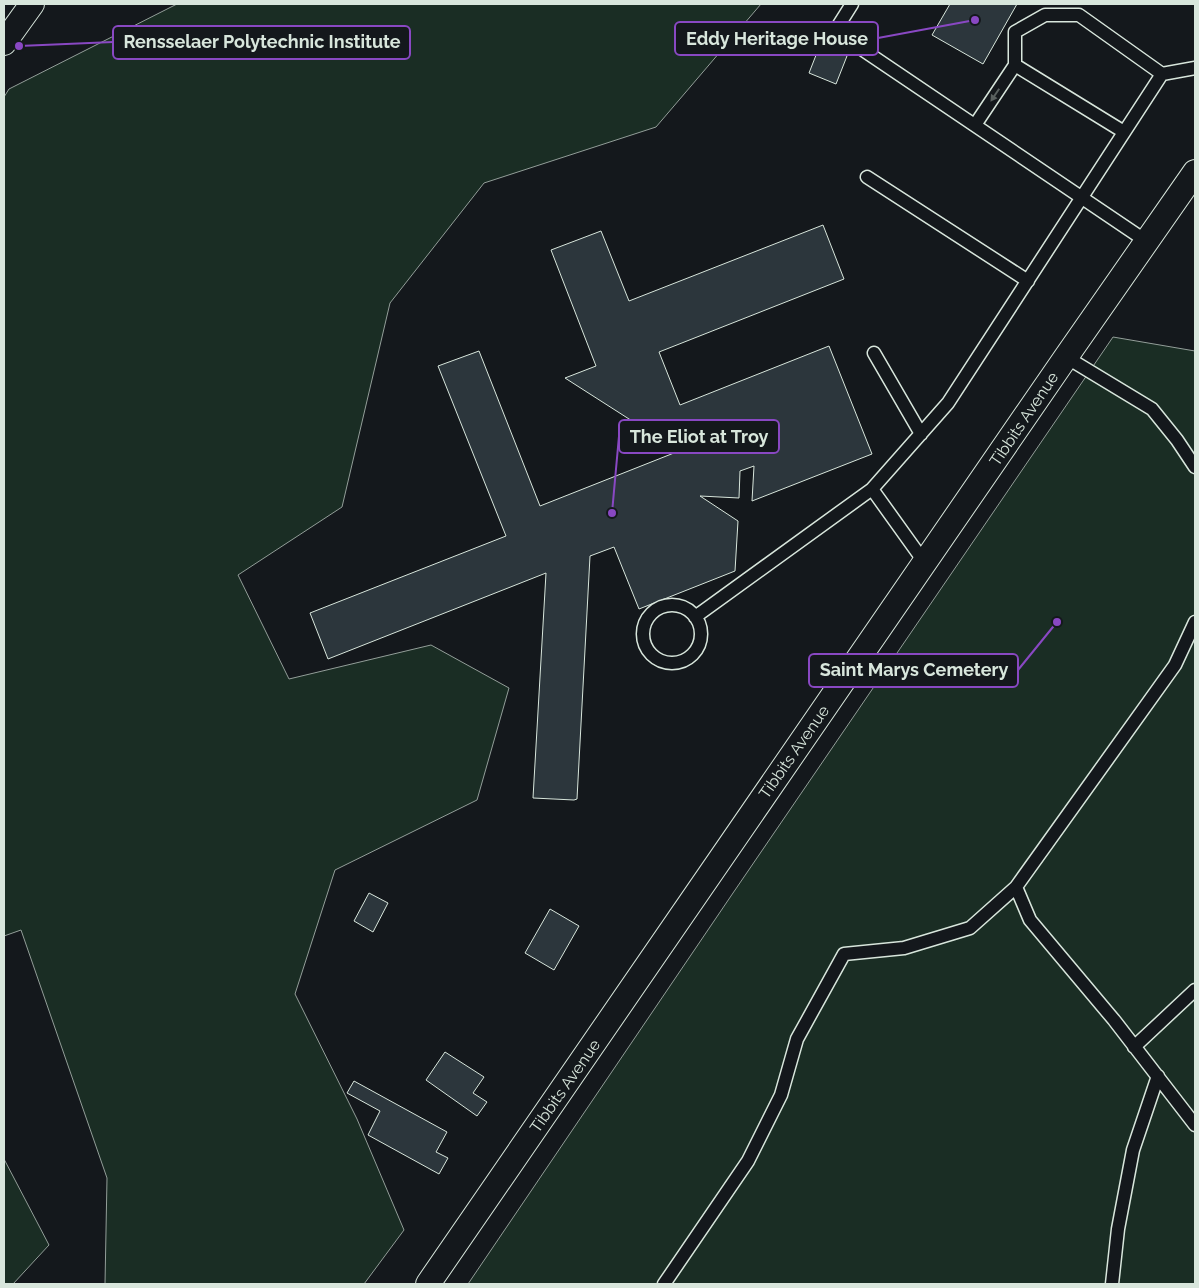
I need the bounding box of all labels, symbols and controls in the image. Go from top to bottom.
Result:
callout: Eddy Heritage House [675,22,878,55]
callout: Rensselaer Polytechnic Institute [113,26,410,59]
text: Eddy Heritage House [686,28,868,49]
text: Rensselaer Polytechnic Institute [123,31,401,52]
one-way arrow [990,89,999,102]
street label: Tibbits Avenue [986,368,1062,470]
callout: The Eliot at Troy [619,420,779,453]
text: The Eliot at Troy [630,426,768,447]
callout: Saint Marys Cemetery [809,654,1018,687]
text: Saint Marys Cemetery [820,659,1008,680]
street label: Tibbits Avenue [755,702,833,802]
street label: Tibbits Avenue [526,1036,604,1136]

